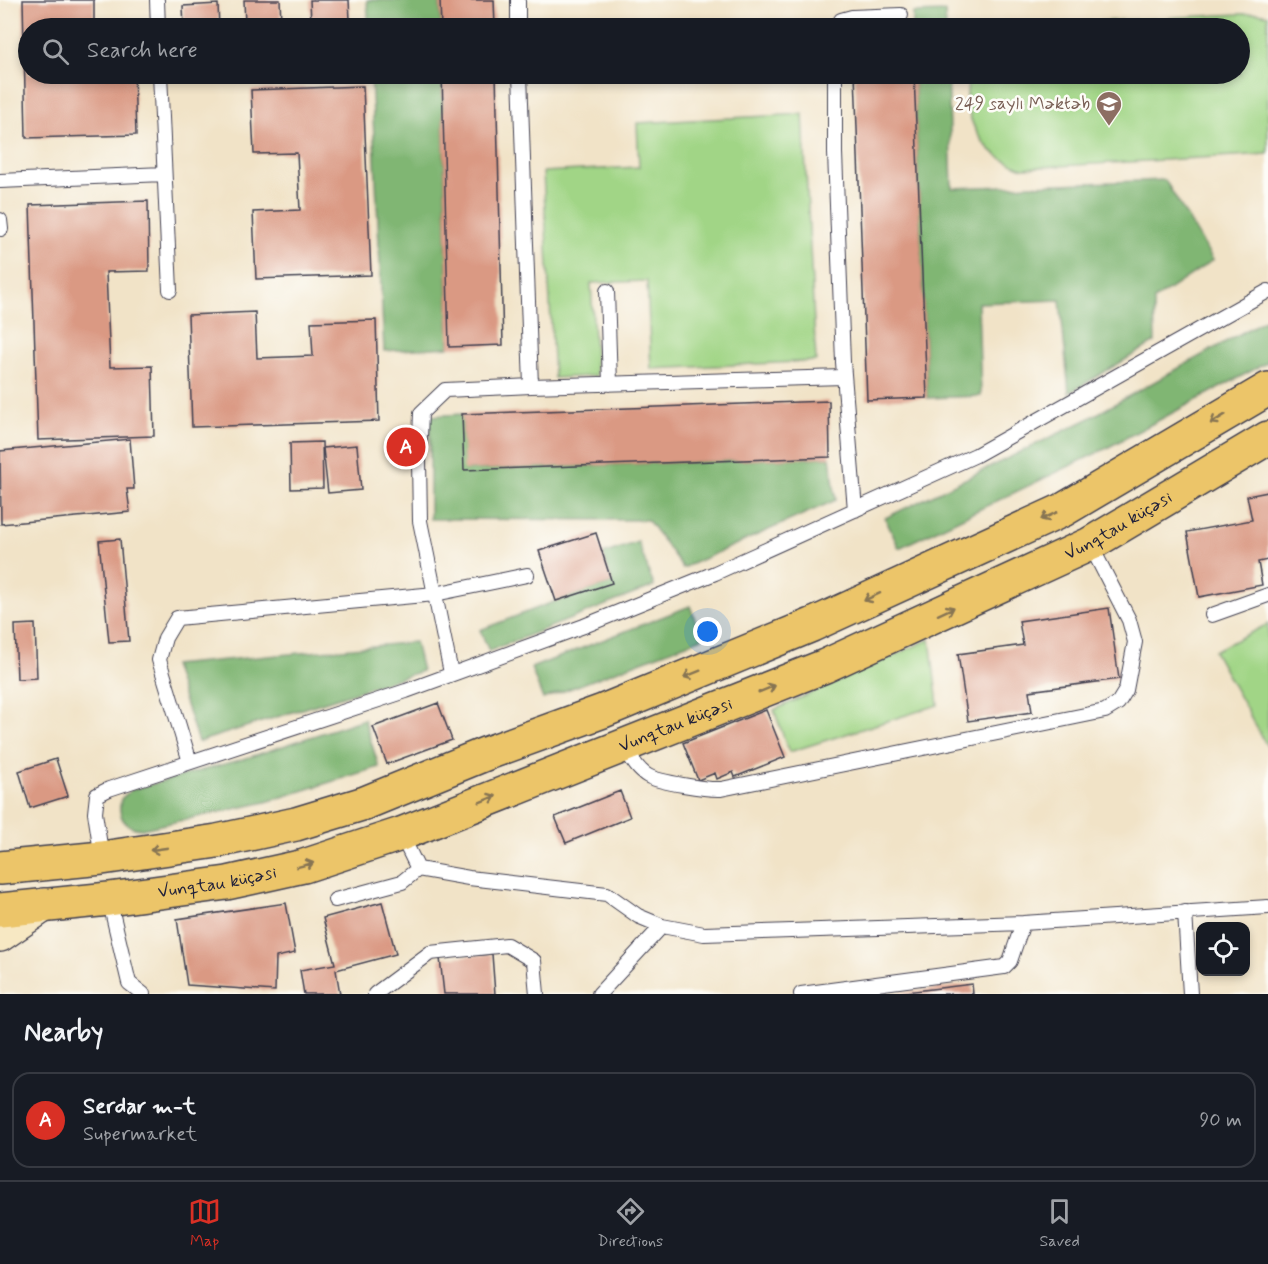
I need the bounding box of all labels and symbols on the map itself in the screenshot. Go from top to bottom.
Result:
school or university icon: 249 saylı Məktəb [1094,89,1124,127]
place label: 249 saylı Məktəb [955,92,1090,116]
one-way arrow [1210,413,1227,425]
pin: A [386,424,426,470]
street label: Vunqtau küçəsi [1061,486,1177,566]
one-way arrow [1040,512,1058,523]
one-way arrow [863,592,881,604]
one-way arrow [936,604,954,616]
your location [693,617,722,646]
one-way arrow [684,669,702,680]
one-way arrow [758,683,776,694]
street label: Vunqtau küçəsi [615,692,736,759]
one-way arrow [478,793,497,804]
one-way arrow [150,843,169,854]
one-way arrow [295,859,314,870]
street label: Vunqtau küçəsi [156,860,279,904]

